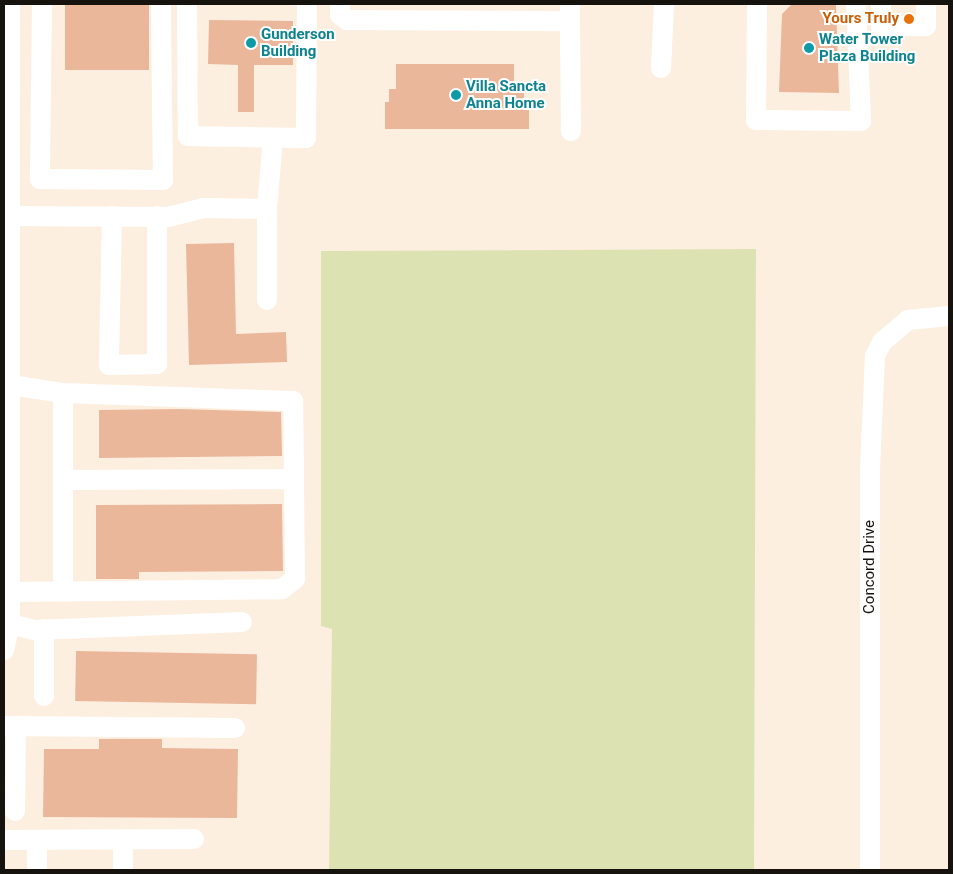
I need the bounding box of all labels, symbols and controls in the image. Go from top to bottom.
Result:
place label: Yours Truly [822,10,899,28]
marker: Yours Truly [903,13,915,25]
place label: Gunderson Building [261,25,335,60]
place label: Water Tower Plaza Building [819,30,915,65]
marker: Gunderson Building [245,37,257,49]
marker: Water Tower Plaza Building [803,42,815,54]
place label: Villa Sancta Anna Home [466,77,546,112]
marker: Villa Sancta Anna Home [450,89,462,101]
street label: Concord Drive [861,520,879,614]

